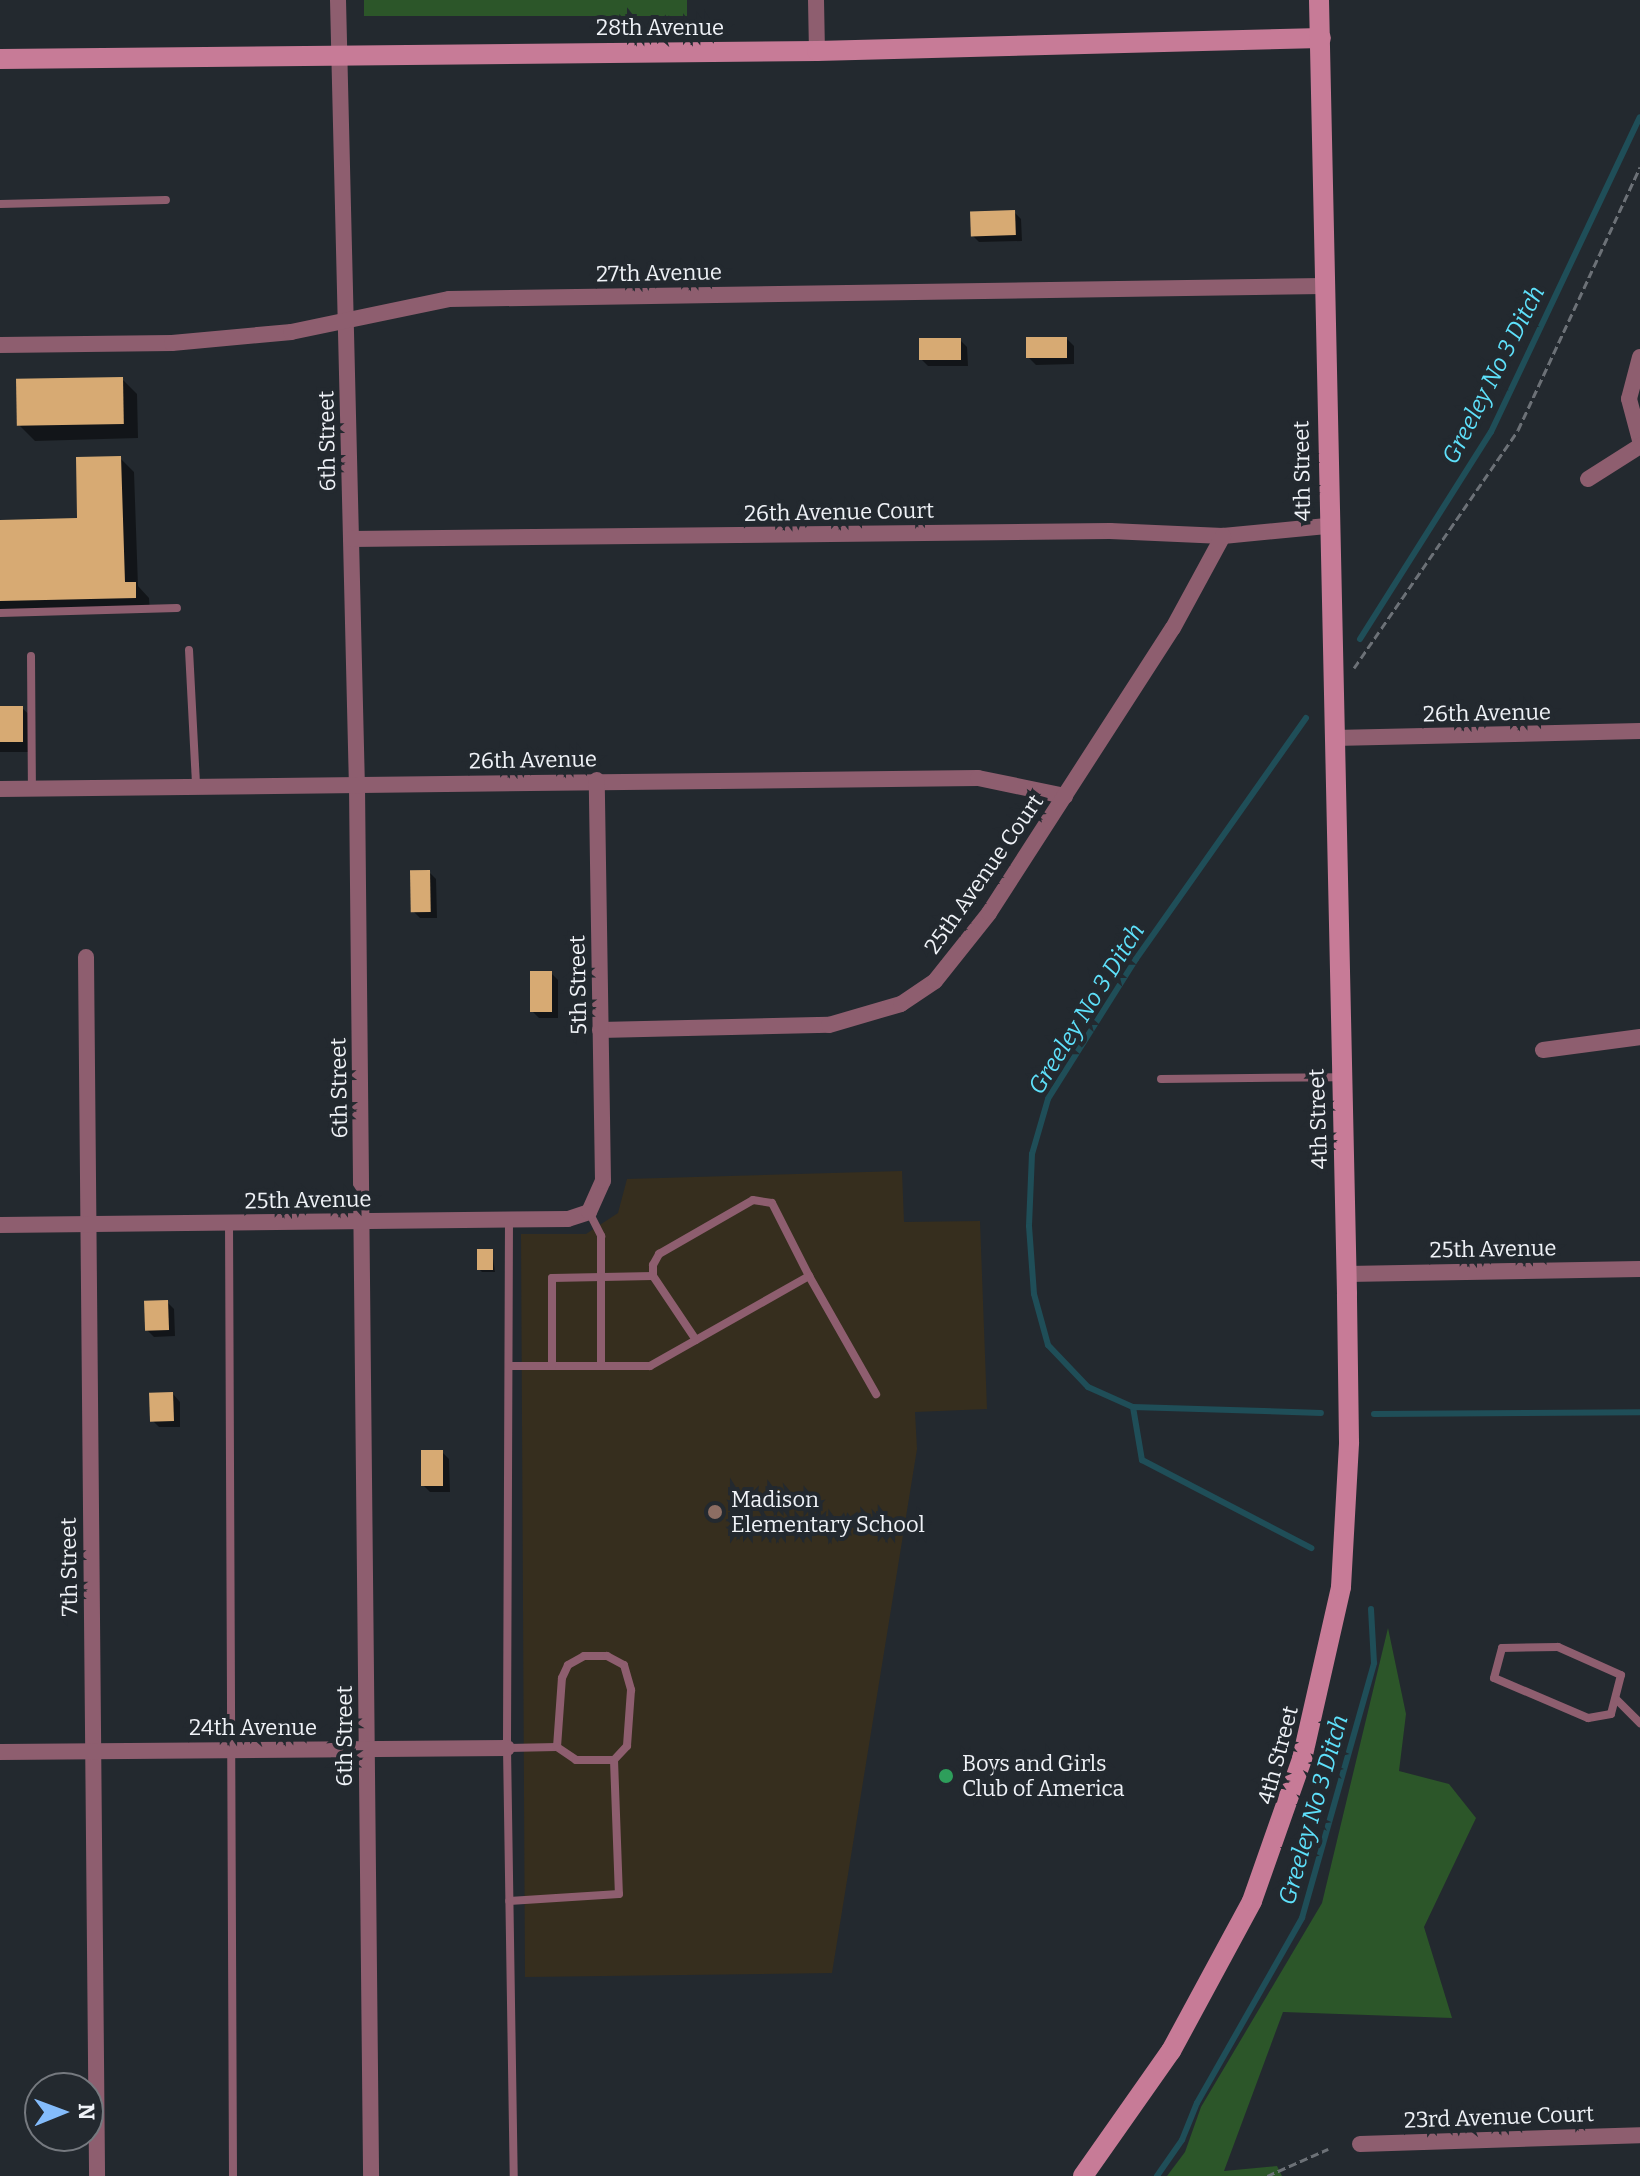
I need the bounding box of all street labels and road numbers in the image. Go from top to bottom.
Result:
street label: 28th Avenue [596,15,724,41]
street label: 27th Avenue [596,259,722,287]
street label: 6th Street [313,390,341,492]
street label: 4th Street [1288,420,1316,522]
street label: 26th Avenue Court [744,497,934,527]
street label: 26th Avenue [1423,699,1551,727]
street label: 26th Avenue [469,746,597,774]
street label: 25th Avenue Court [919,789,1049,959]
street label: 5th Street [564,935,592,1035]
street label: 6th Street [325,1037,353,1139]
street label: 4th Street [1303,1068,1333,1170]
street label: 25th Avenue [244,1186,372,1214]
street label: 25th Avenue [1429,1235,1557,1263]
street label: 7th Street [55,1517,83,1617]
street label: 6th Street [332,1686,358,1786]
street label: 4th Street [1252,1703,1304,1807]
street label: 24th Avenue [189,1715,317,1741]
street label: 23rd Avenue Court [1404,2100,1594,2134]

